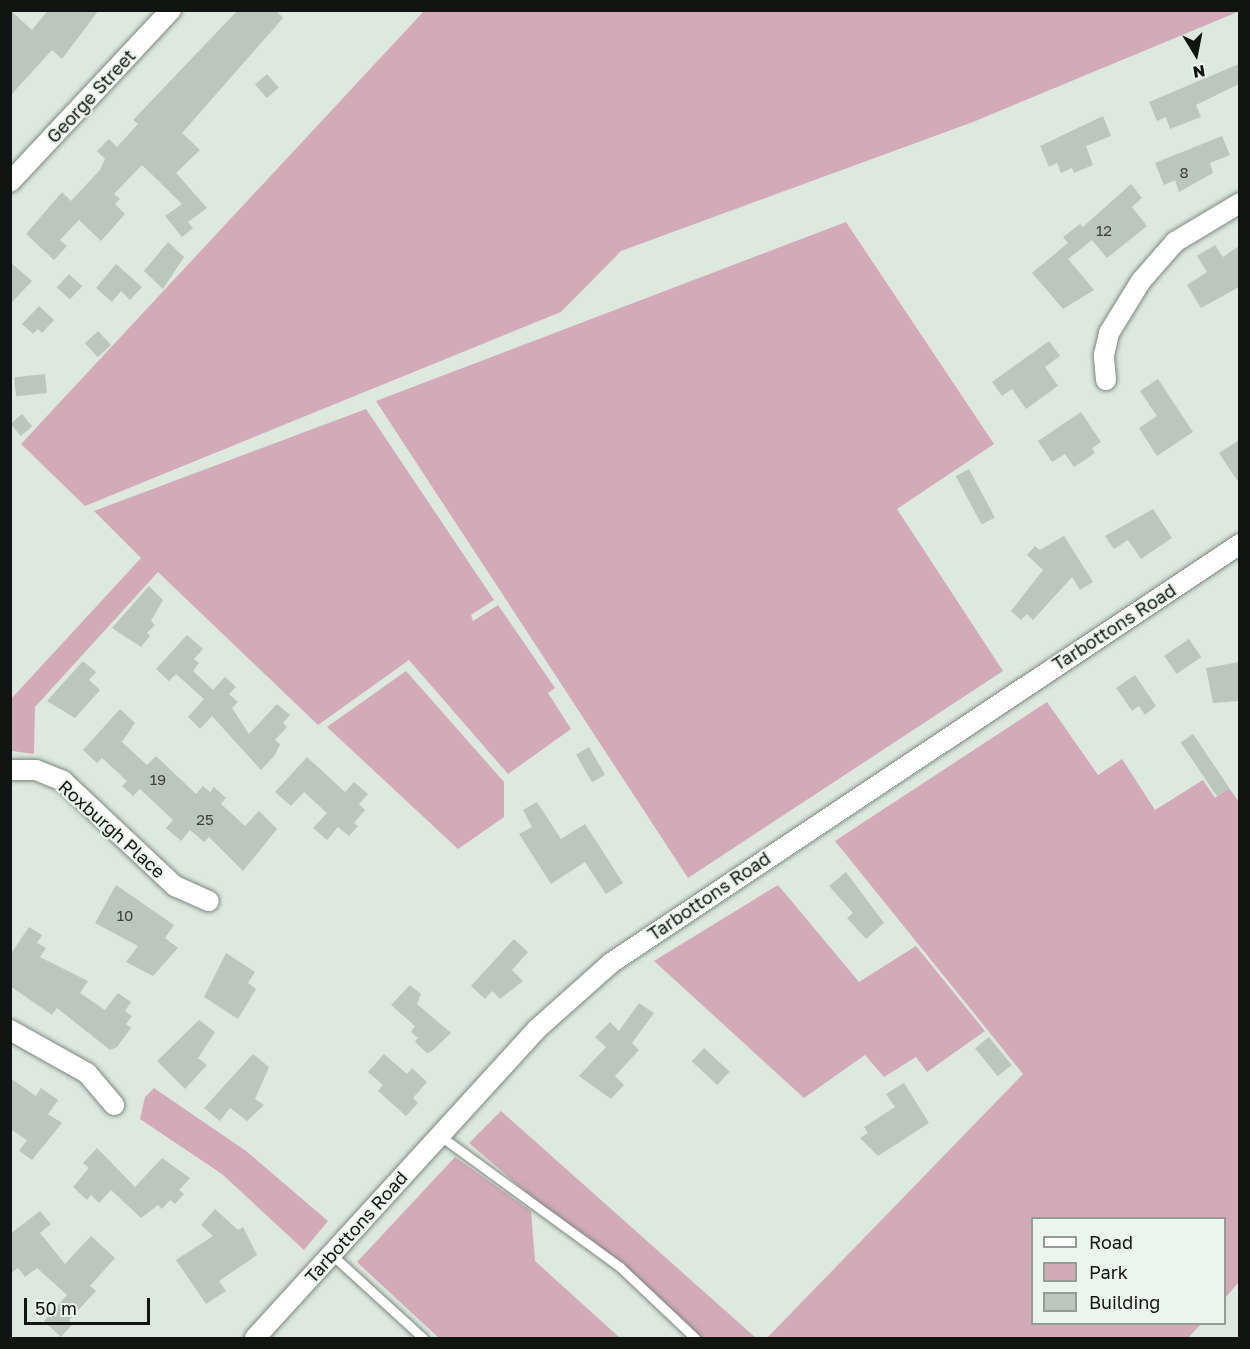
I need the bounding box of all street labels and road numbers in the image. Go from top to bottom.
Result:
street label: George Street [42,45,140,147]
street label: Tarbottons Road [1048,579,1180,675]
street label: Roxburgh Place [54,776,170,882]
street label: Tarbottons Road [644,847,774,945]
street label: Tarbottons Road [300,1167,412,1287]

